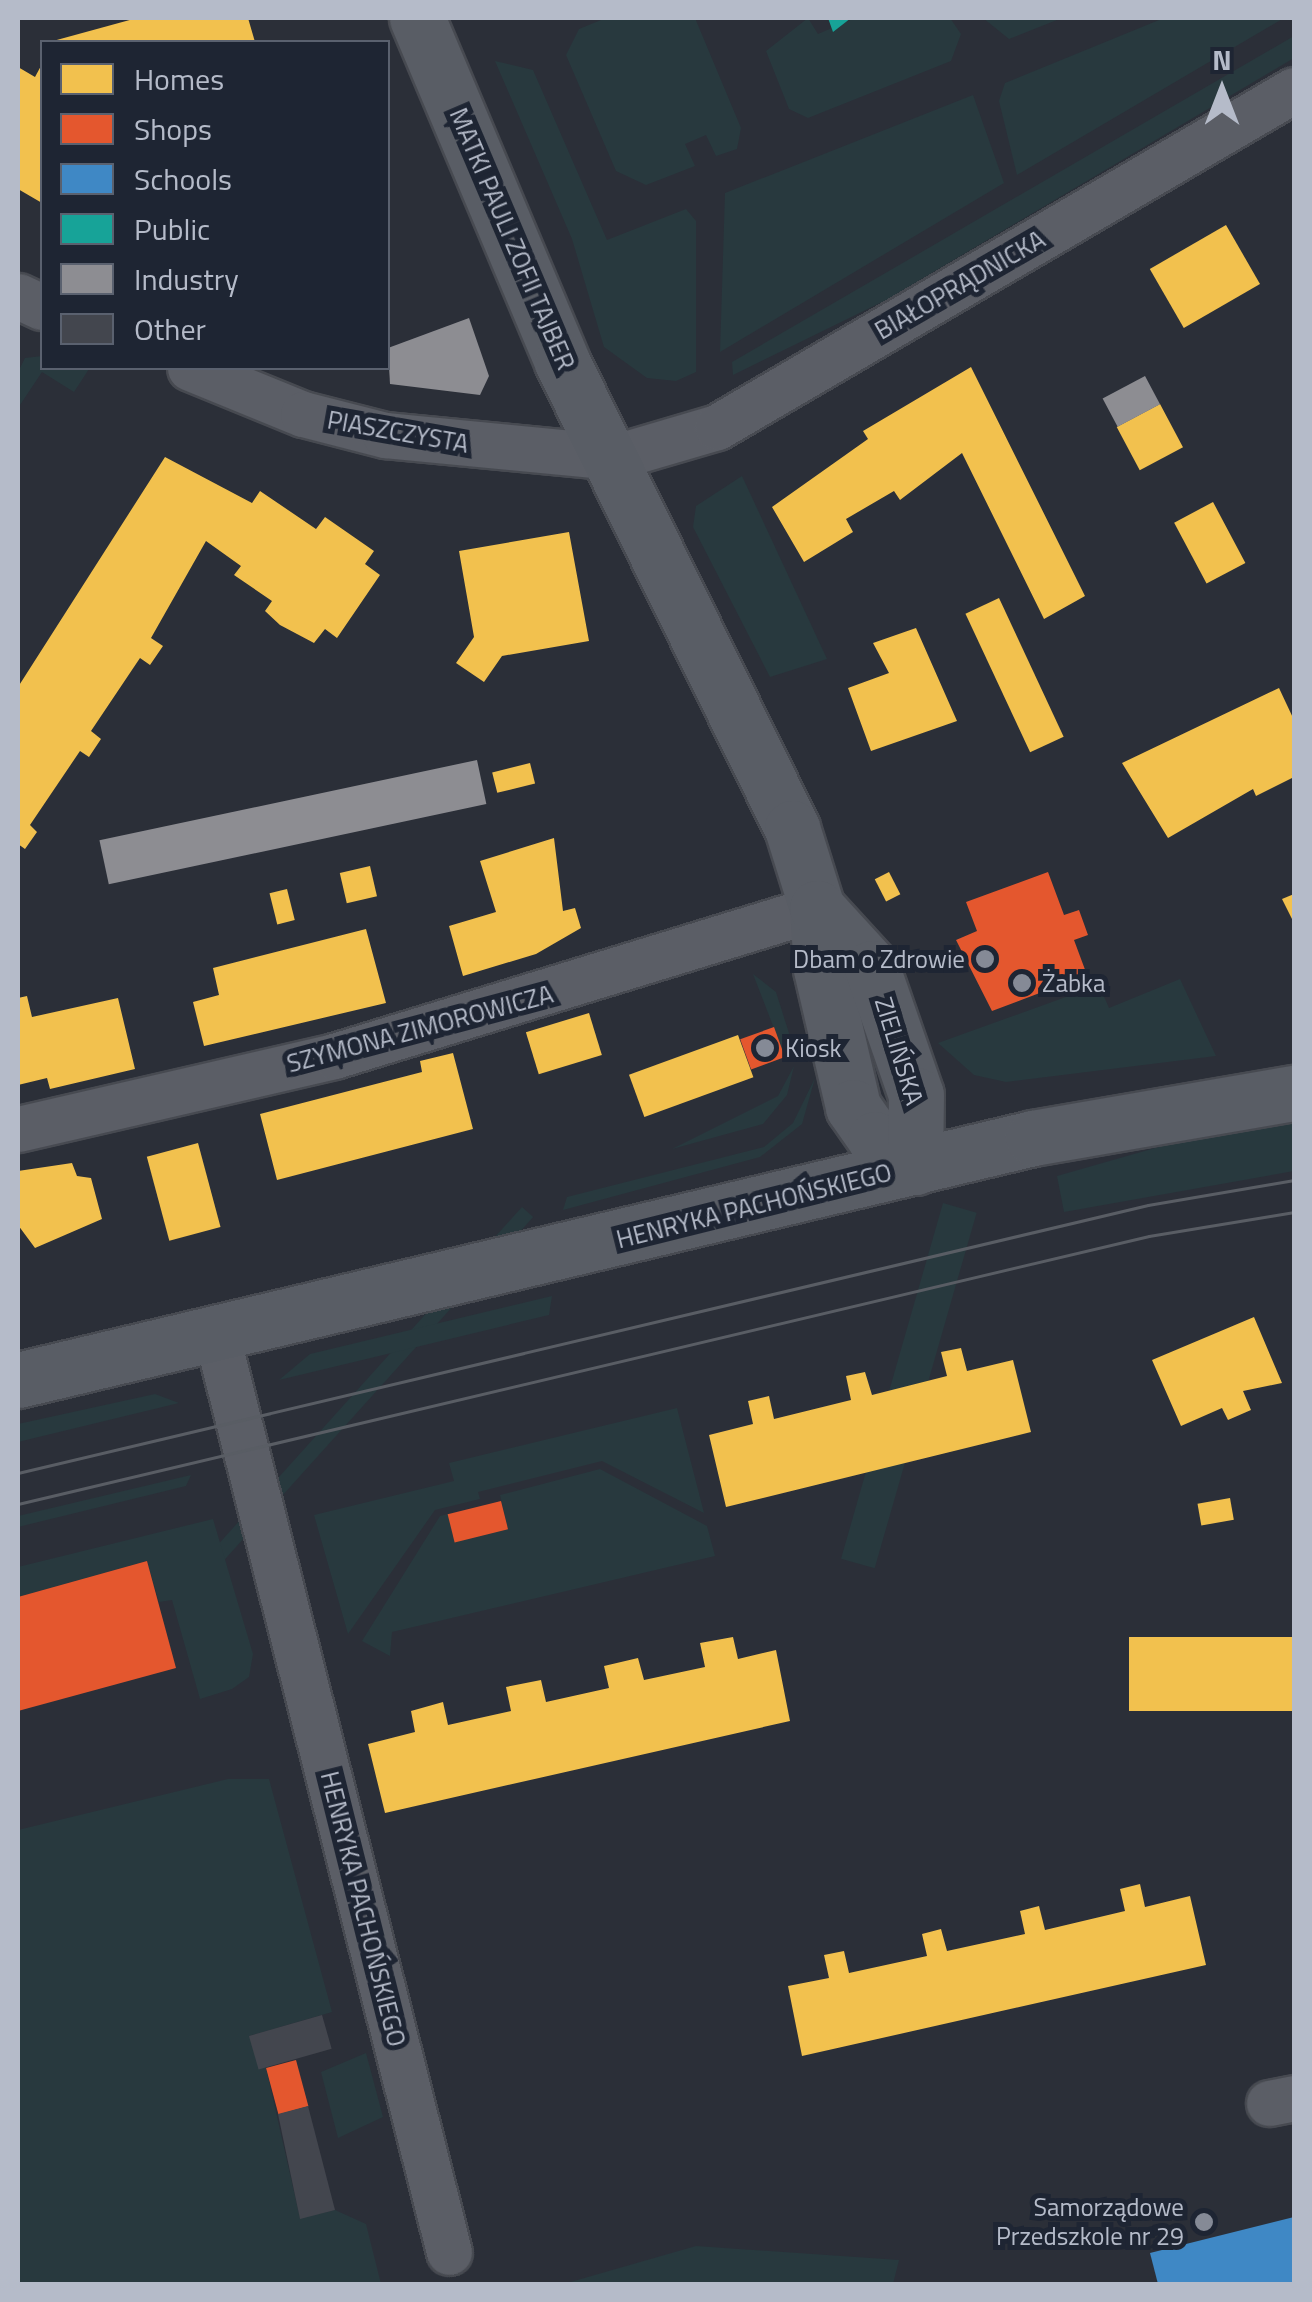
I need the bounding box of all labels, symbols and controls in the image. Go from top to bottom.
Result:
text: N [1212,38,1232,81]
legend [40,40,390,370]
north arrow [1172,40,1272,140]
text: Homes [134,56,224,102]
street label: MATKI PAULI ZOFII TAJBER [443,104,581,374]
text: Shops [134,106,212,152]
text: Schools [134,156,232,202]
text: Public [134,206,210,252]
street label: BIAŁOPRĄDNICKA [870,224,1050,346]
text: Industry [134,256,239,302]
text: Other [134,306,206,352]
street label: PIASZCZYSTA [325,405,471,459]
place label: Dbam o Zdrowie [793,944,965,974]
marker: Dbam o Zdrowie [974,948,996,970]
place label: Żabka [1042,968,1105,998]
marker: Żabka [1011,972,1033,994]
street label: SZYMONA ZIMOROWICZA [284,979,556,1079]
street label: ZIELIŃSKA [868,994,930,1108]
place label: Kiosk [785,1033,841,1063]
marker: Kiosk [754,1037,776,1059]
street label: HENRYKA PACHOŃSKIEGO [613,1157,895,1255]
street label: HENRYKA PACHOŃSKIEGO [314,1768,412,2050]
place label: Samorządowe Przedszkole nr 29 [996,2193,1184,2252]
marker: Samorządowe Przedszkole nr 29 [1193,2211,1215,2233]

